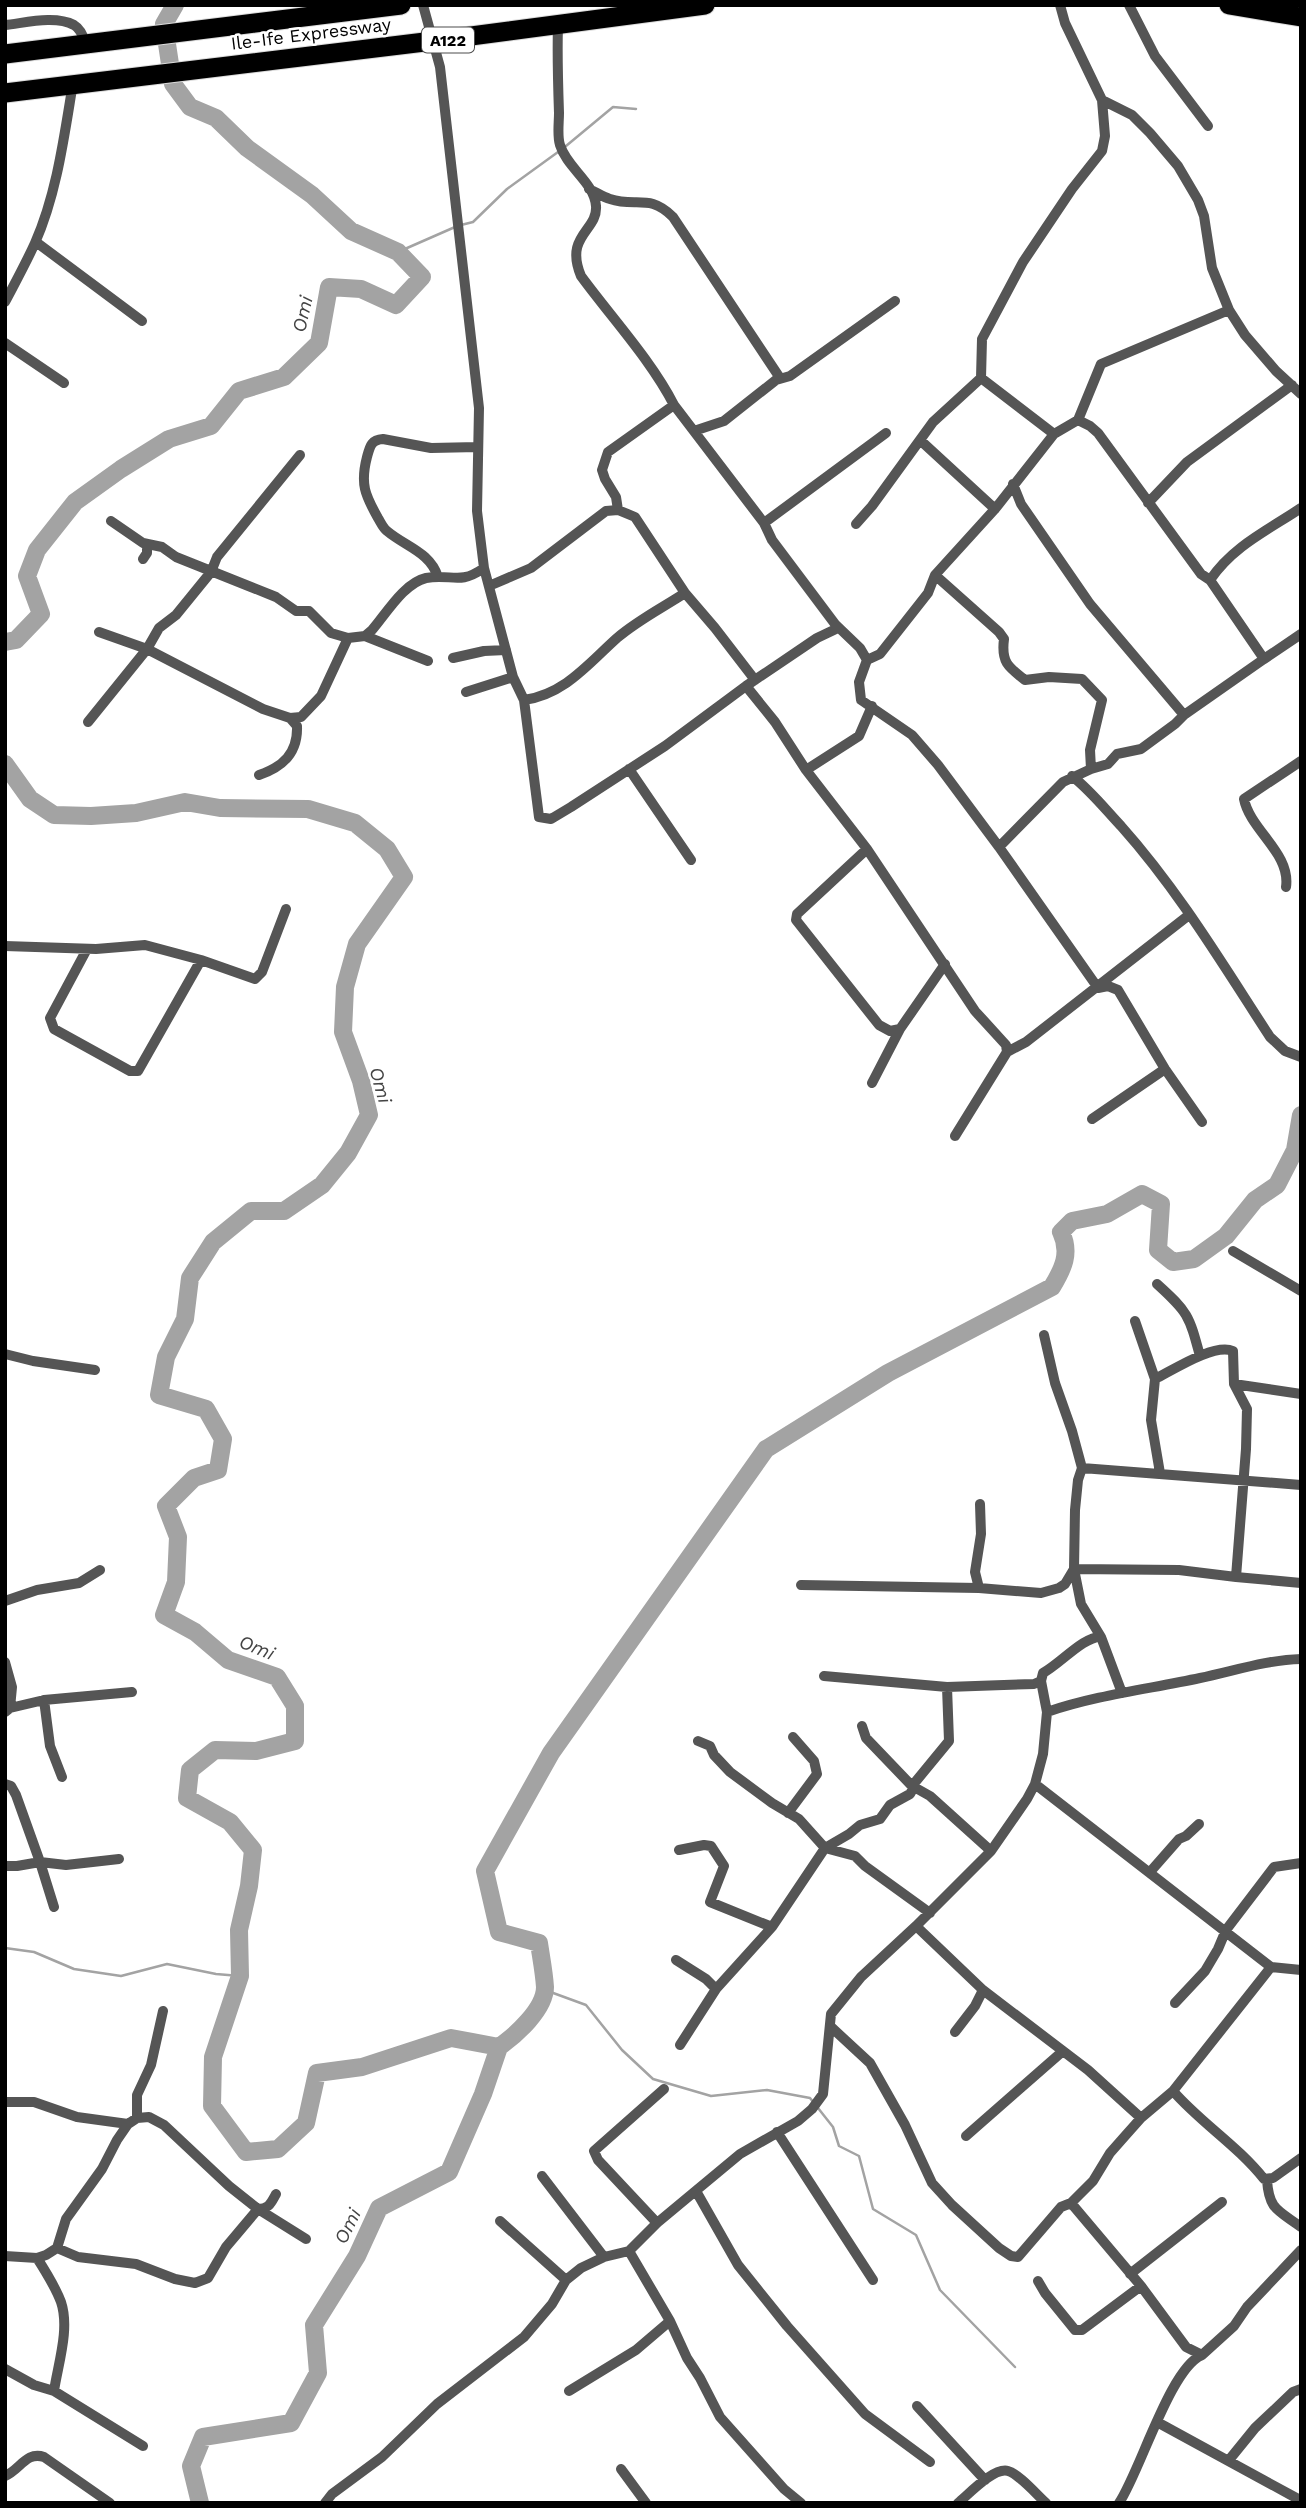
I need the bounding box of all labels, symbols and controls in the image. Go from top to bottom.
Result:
street label: Ile-Ife Expressway [230,13,393,54]
road number: A122 [422,28,474,52]
water label: Omi [287,293,318,335]
water label: Omi [364,1064,397,1107]
water label: Omi [236,1630,279,1665]
water label: Omi [329,2204,366,2248]

